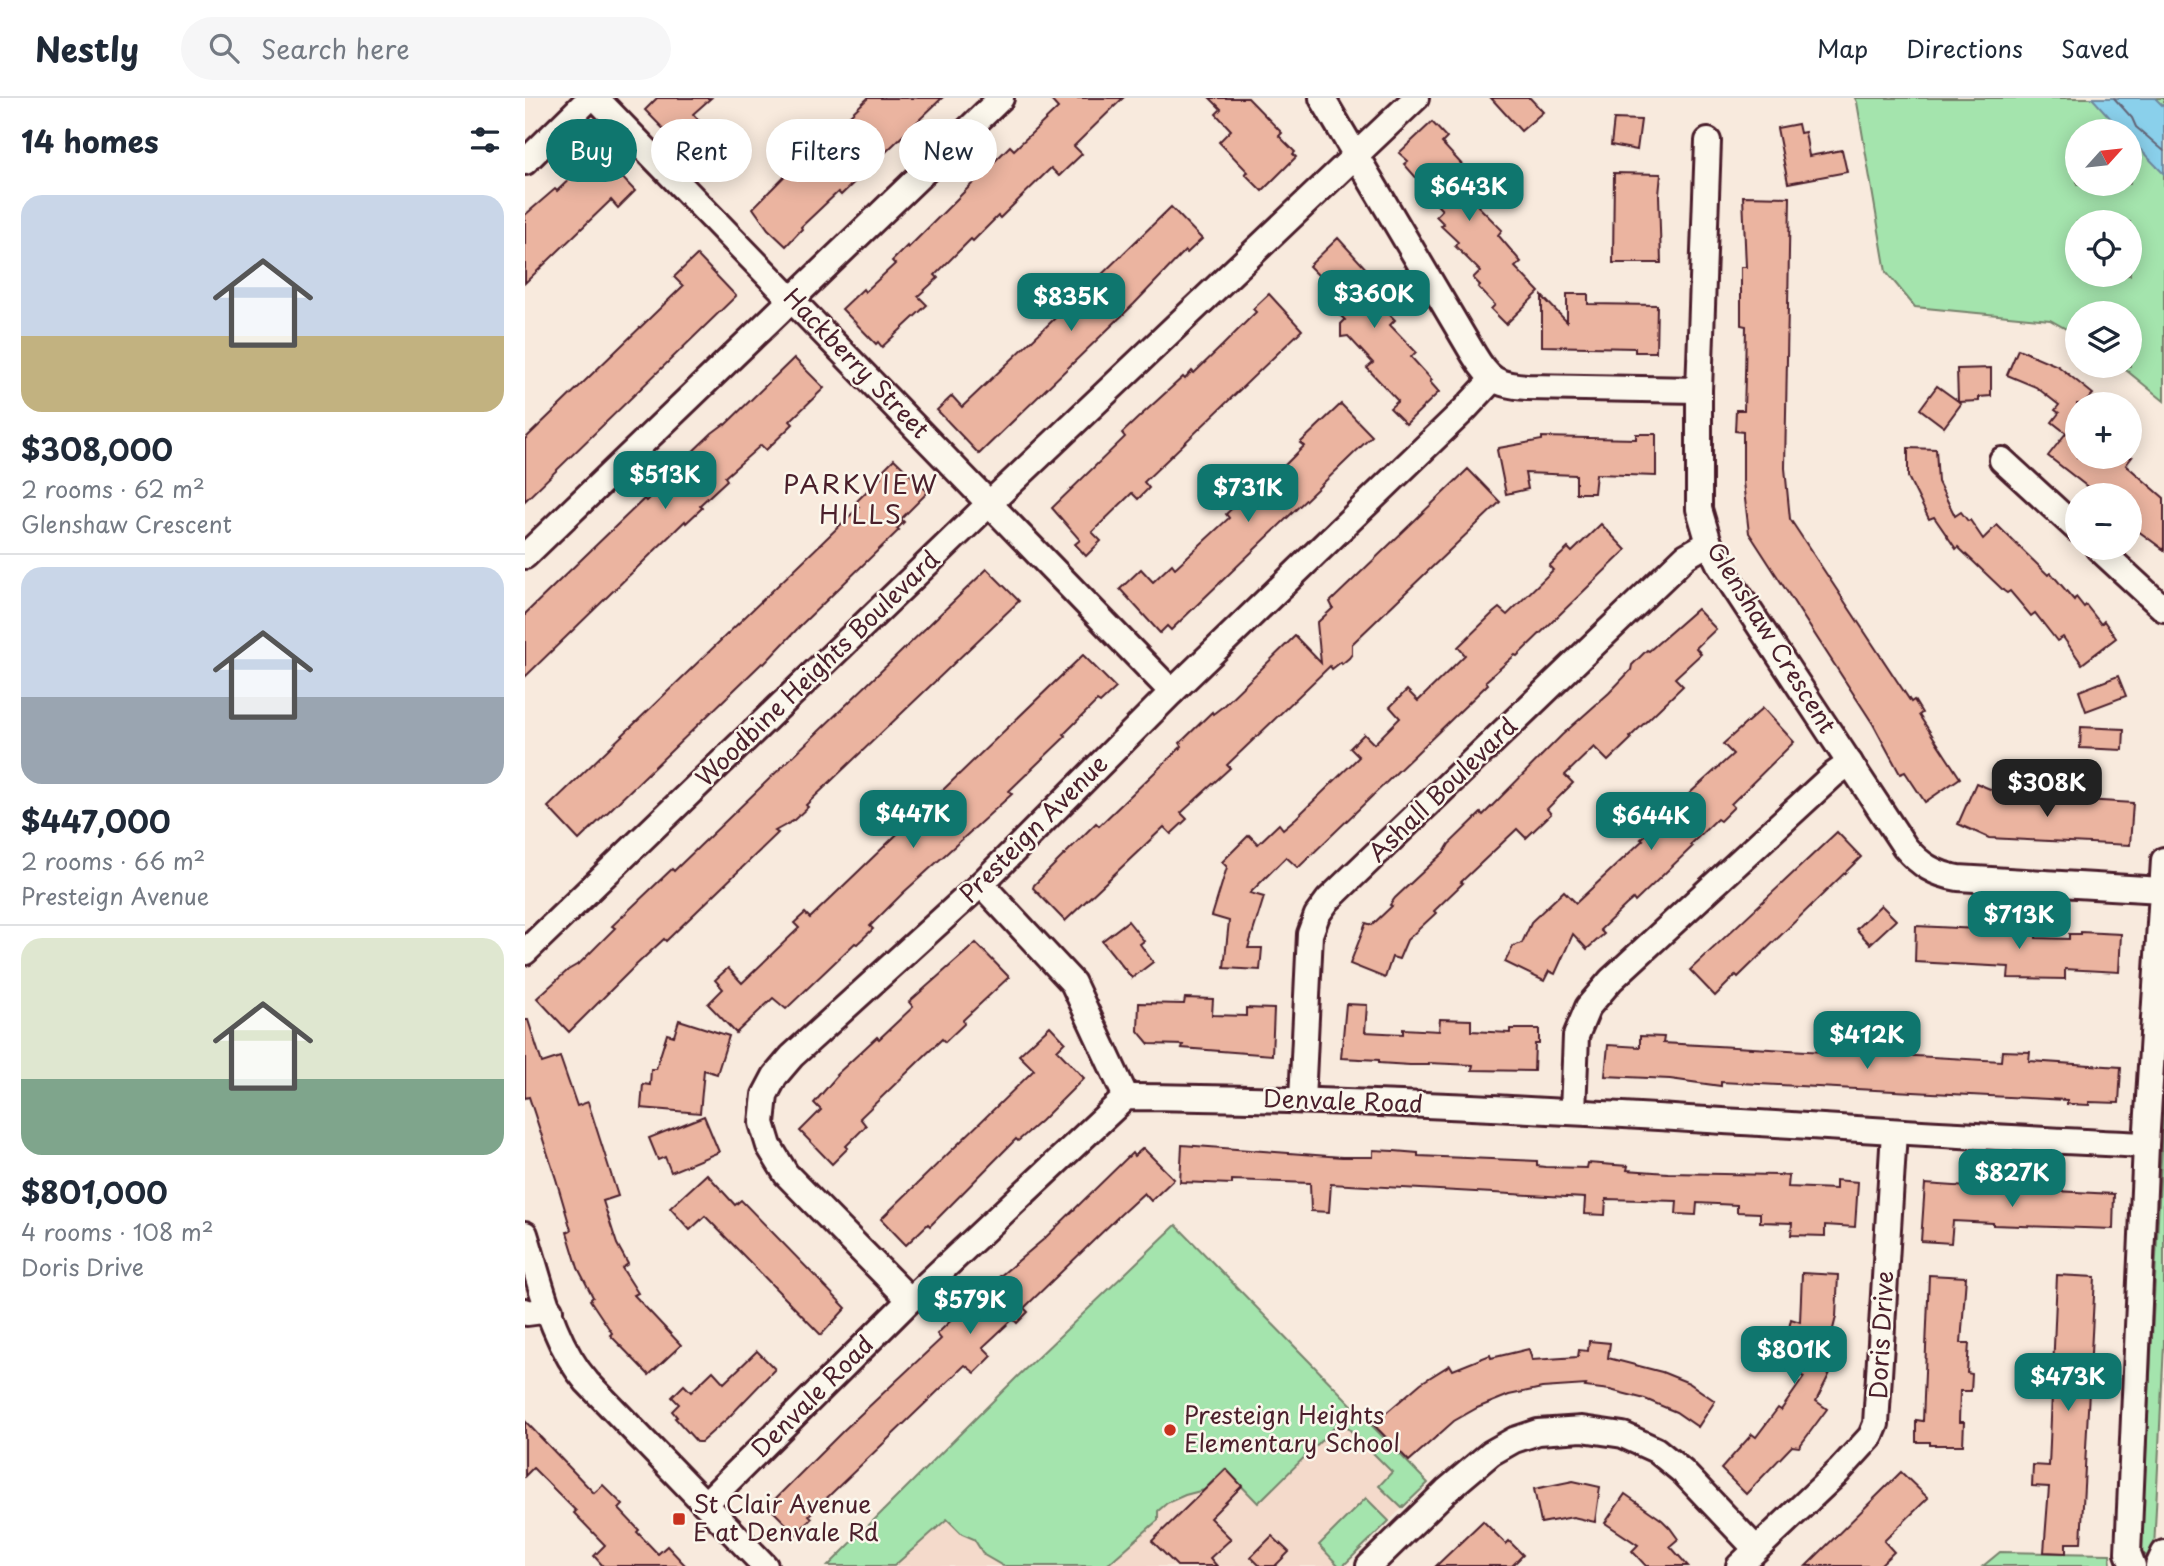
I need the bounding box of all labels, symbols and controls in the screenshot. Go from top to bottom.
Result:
search box [181,17,671,80]
text: Nestly [35,23,139,73]
icon: search [205,29,243,67]
text: Search here [261,29,410,68]
text: Map [1817,30,1868,66]
text: Directions [1906,30,2023,66]
text: Saved [2061,30,2129,66]
text: 14 homes [21,118,159,163]
chip: Buy [546,119,637,182]
chip: Rent [651,119,752,182]
chip: Filters [766,119,885,182]
chip: New [899,119,997,182]
north arrow [2065,119,2142,196]
map controls [2065,119,2142,560]
icon: filters [466,121,504,159]
pin: $643K [1420,164,1518,223]
text: $643K [1431,168,1507,203]
button: locate [2065,210,2142,287]
icon: home [200,240,326,366]
pin: $360K [1325,271,1423,330]
pin: $835K [1022,274,1120,333]
text: $360K [1334,275,1414,310]
text: $835K [1033,278,1109,313]
street label: Hackberry Street [776,279,939,446]
button: layers [2065,301,2142,378]
button: + [2065,392,2142,469]
text: $308,000 [21,426,173,471]
pin: $513K [616,452,714,511]
text: $513K [629,456,701,491]
district label: PARKVIEW HILLS [783,464,939,533]
pin: $731K [1199,464,1297,524]
text: $731K [1213,469,1283,504]
text: 2 rooms · 62 m² [21,471,205,506]
button: − [2065,483,2142,560]
text: Glenshaw Crescent [21,506,232,541]
street label: Glenshaw Crescent [1699,534,1846,740]
street label: Woodbine Heights Boulevard [687,541,947,794]
icon: home [200,612,326,738]
street label: Ashall Boulevard [1359,708,1525,869]
street label: Presteign Avenue [950,745,1115,910]
pin: $308K [1998,760,2096,819]
text: $308K [2008,764,2086,799]
pin: $447K [864,790,962,850]
pin: $644K [1602,792,1700,852]
text: $447K [876,795,950,830]
text: $644K [1612,797,1690,832]
text: $447,000 [21,798,171,843]
text: 2 rooms · 66 m² [21,843,205,878]
text: Presteign Avenue [21,878,209,913]
pin: $713K [1970,892,2068,951]
text: $713K [1984,896,2054,931]
icon: home [200,983,326,1109]
pin: $412K [1818,1012,1916,1071]
text: $412K [1830,1016,1904,1051]
street label: Denvale Road [1262,1079,1424,1121]
pin: $827K [1963,1150,2061,1209]
text: $827K [1975,1154,2049,1189]
text: $801,000 [21,1169,168,1214]
text: 4 rooms · 108 m² [21,1214,214,1249]
text: Doris Drive [21,1249,144,1284]
street label: Doris Drive [1859,1270,1901,1400]
pin: $579K [921,1276,1019,1336]
text: $579K [934,1281,1006,1316]
street label: Denvale Road [742,1326,881,1465]
pin: $801K [1745,1326,1843,1386]
text: $801K [1757,1331,1831,1366]
pin: $473K [2019,1354,2117,1413]
text: $473K [2031,1358,2105,1393]
place label: Presteign Heights Elementary School [1184,1396,1400,1460]
marker: Presteign Heights Elementary School [1162,1422,1178,1438]
place label: St Clair Avenue E at Denvale Rd [693,1485,879,1549]
marker: St Clair Avenue E at Denvale Rd [671,1511,687,1527]

